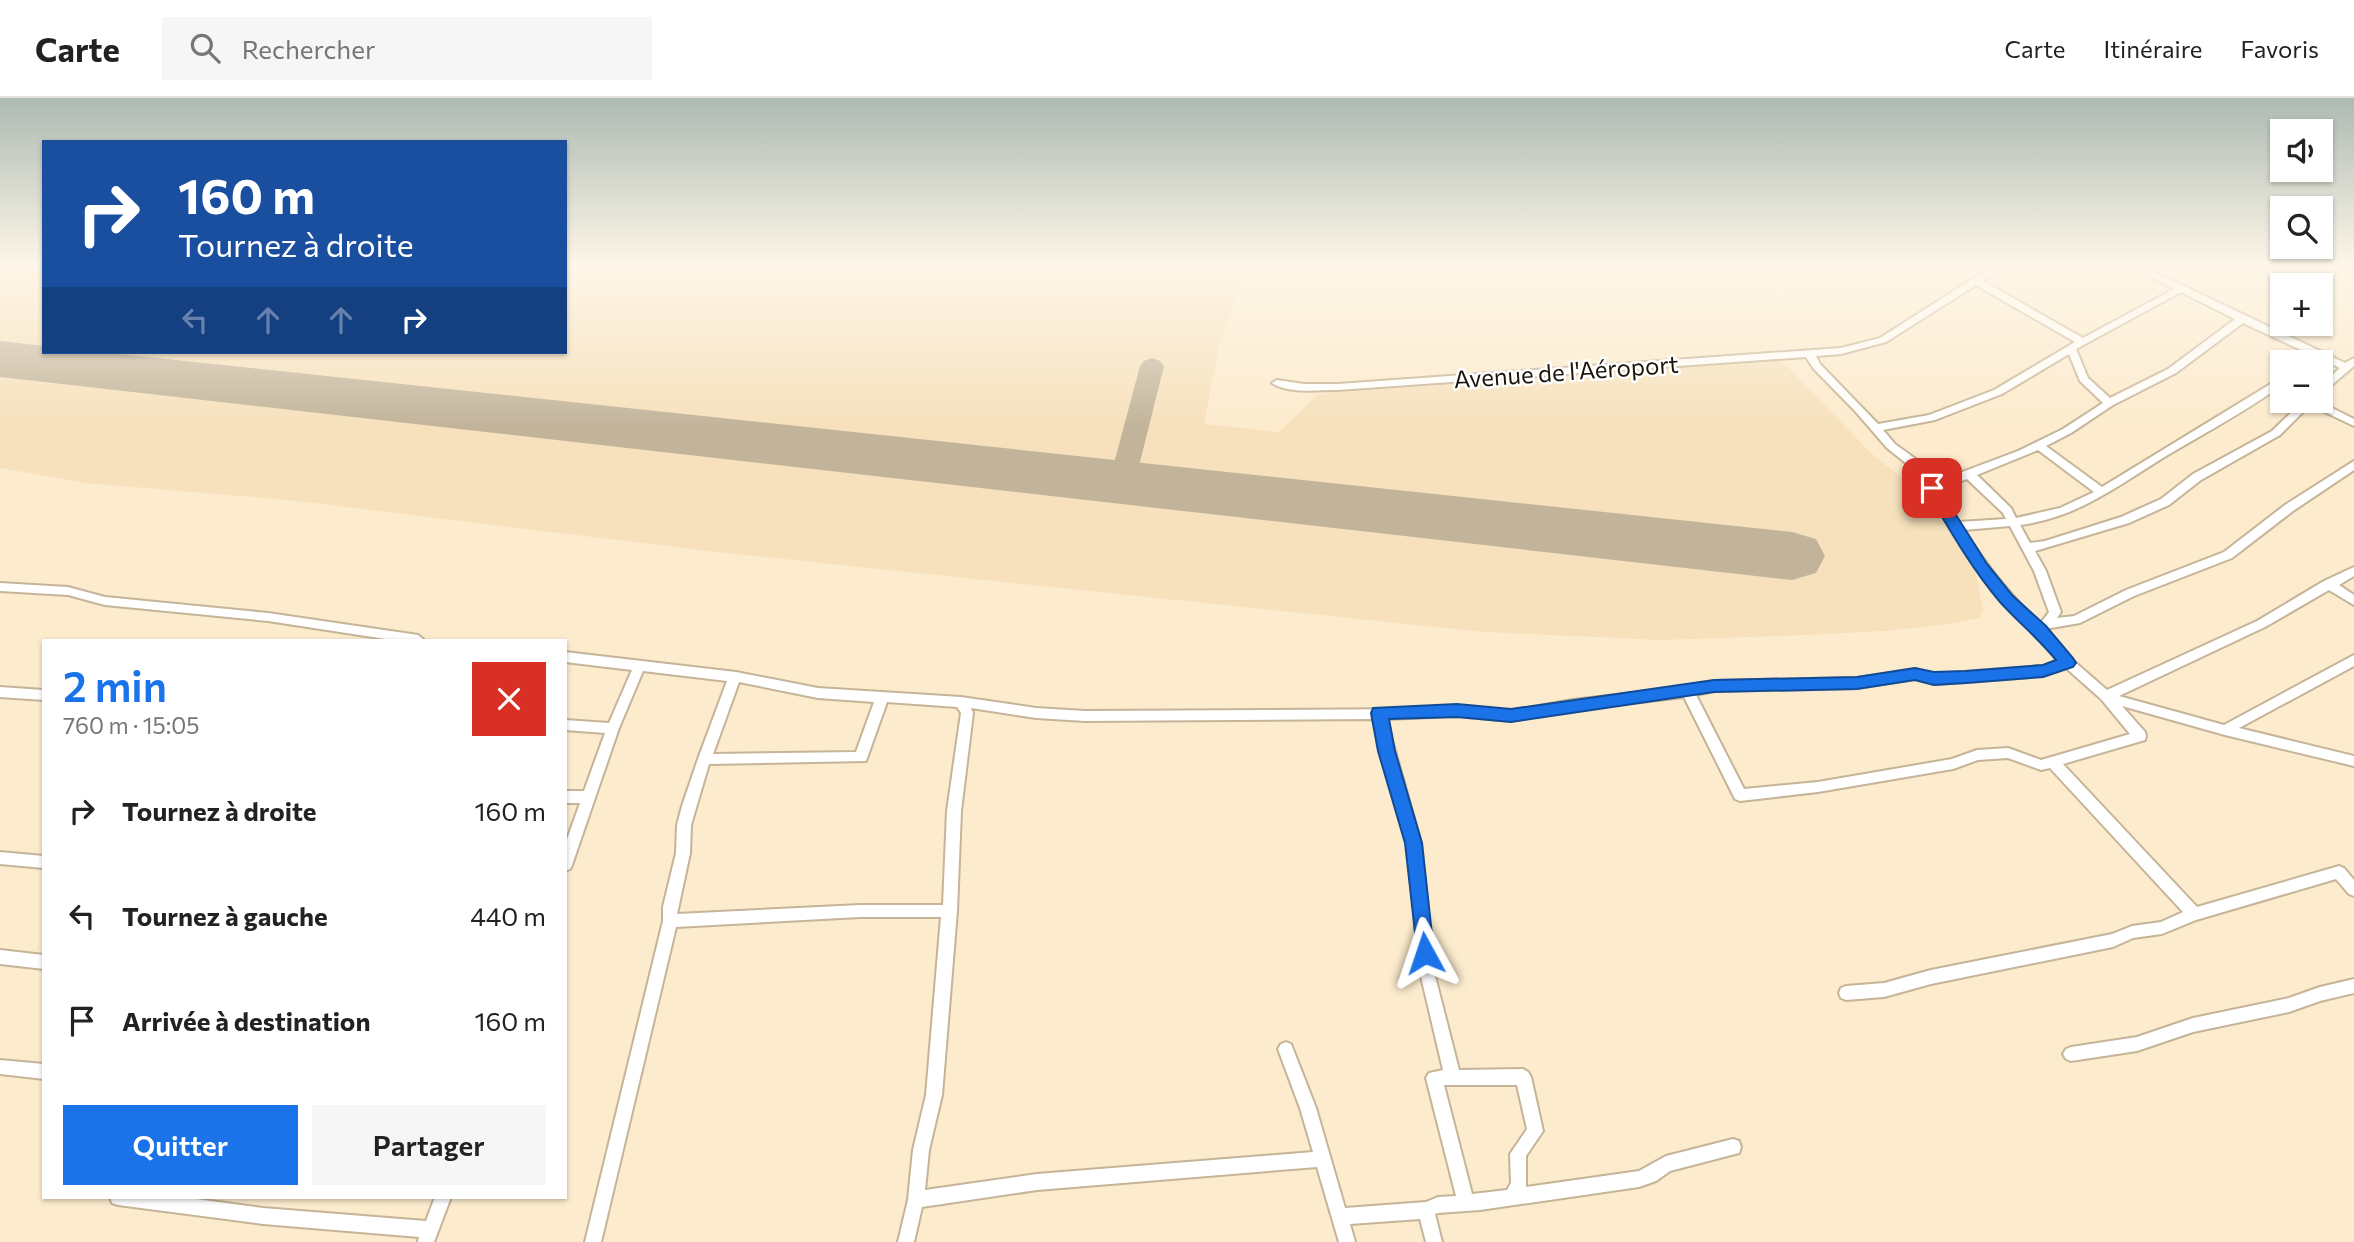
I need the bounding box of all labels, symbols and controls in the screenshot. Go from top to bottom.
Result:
search box [162,17,652,80]
text: Carte [35,28,120,69]
icon: search [186,29,224,67]
text: Rechercher [242,33,375,64]
text: Carte [2005,34,2066,63]
text: Itinéraire [2104,34,2203,63]
text: Favoris [2241,34,2319,63]
map controls [2270,119,2333,413]
button: sound [2270,119,2333,182]
text: 160 m [178,164,315,224]
icon: right [63,168,154,259]
button: search [2270,196,2333,259]
text: Tournez à droite [178,224,414,264]
button: + [2270,273,2333,336]
icon: left [176,301,214,339]
icon: ahead [249,301,287,339]
icon: ahead [322,301,360,339]
icon: right [395,301,433,339]
street label: Avenue de l'Aéroport [1453,349,1680,393]
button: − [2270,350,2333,413]
pin [1902,458,1962,518]
icon: arrive [1913,469,1951,507]
text: 2 min [63,659,167,711]
button: close [472,662,546,736]
text: 760 m · 15:05 [63,711,199,739]
icon: right [63,792,101,830]
text: Tournez à droite [122,795,317,826]
text: 160 m [474,795,546,826]
icon: left [63,897,101,935]
text: Tournez à gauche [122,900,328,931]
text: 440 m [470,900,546,931]
position arrow [1388,916,1462,990]
icon: arrive [63,1002,101,1040]
text: Arrivée à destination [122,1005,370,1036]
text: 160 m [474,1005,546,1036]
button: Quitter [63,1105,298,1185]
button: Partager [312,1105,546,1185]

